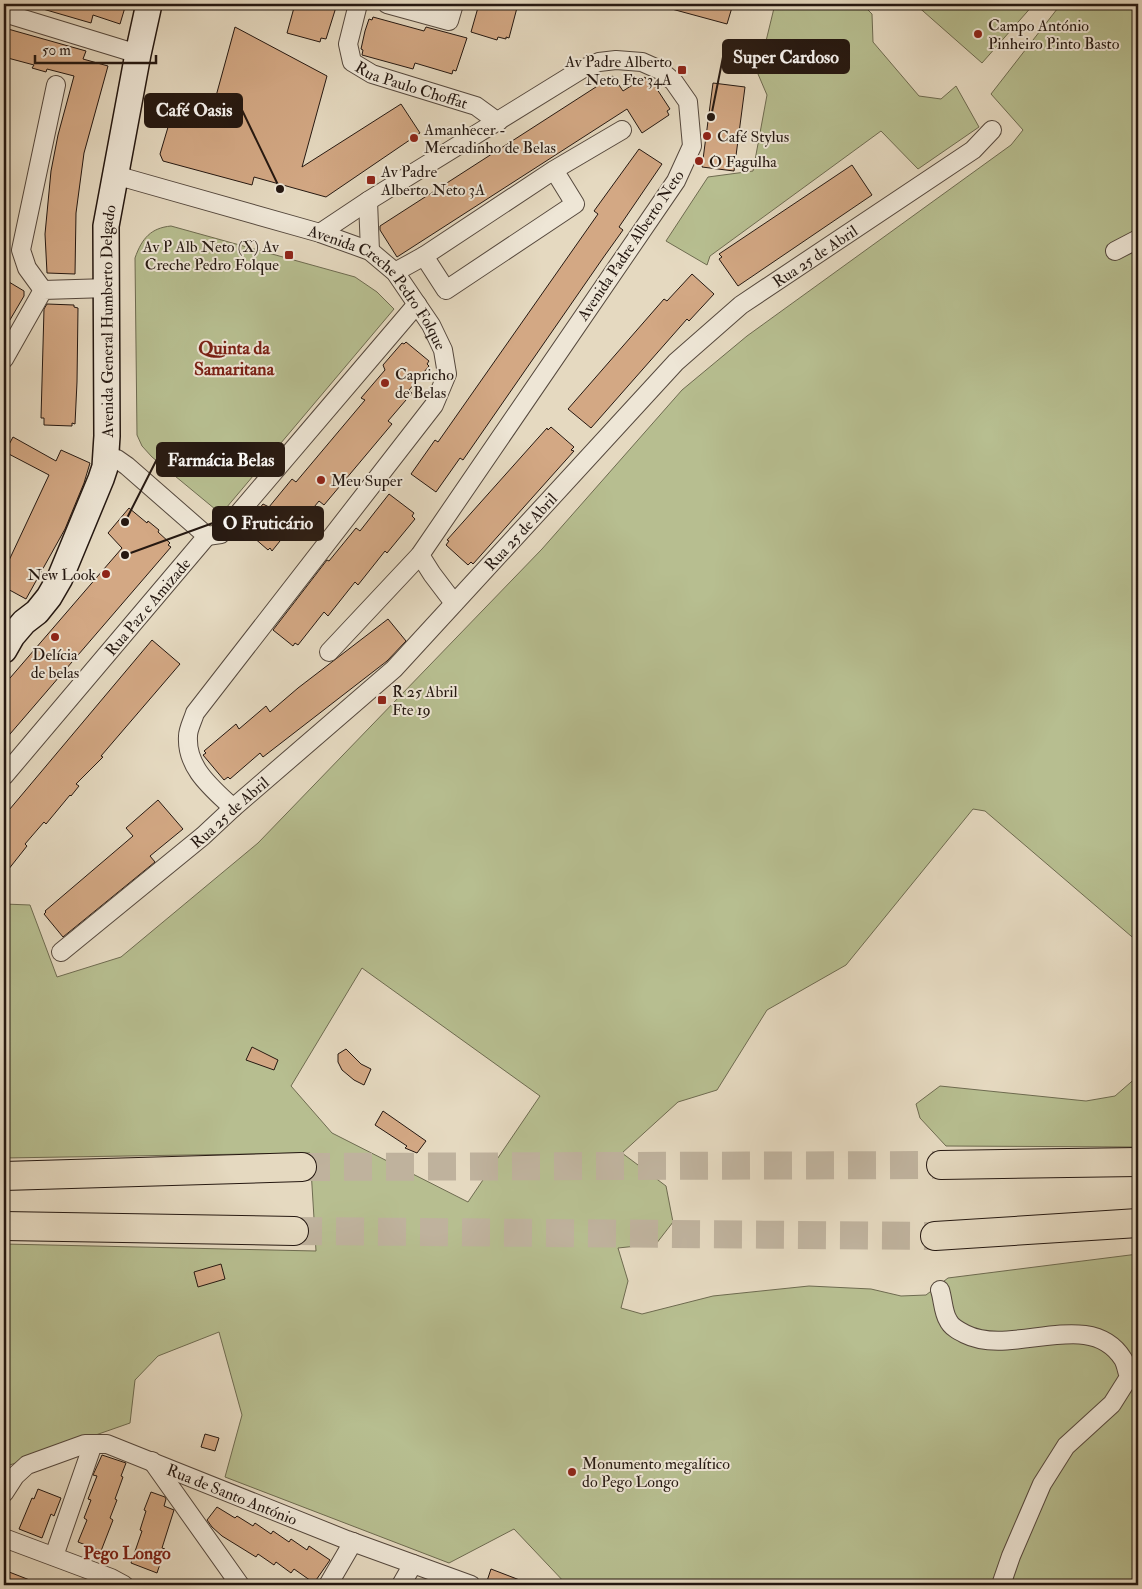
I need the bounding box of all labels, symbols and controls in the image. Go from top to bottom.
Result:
place label: Campo António Pinheiro Pinto Basto [988,16,1120,54]
marker: Campo António Pinheiro Pinto Basto [972,28,984,40]
scale bar [35,32,156,64]
callout: Super Cardoso [723,40,849,73]
text: 50 m [42,41,71,60]
text: Super Cardoso [733,46,839,69]
place label: Av Padre Alberto Neto Fte 34A [564,52,672,90]
street label: Rua Paulo Choffat [351,57,470,114]
marker: Av Padre Alberto Neto Fte 34A [676,64,688,76]
callout: Café Oasis [145,94,242,127]
text: Café Oasis [156,99,232,122]
place label: Amanhecer - Mercadinho de Belas [423,120,556,158]
place label: Café Stylus [717,127,789,147]
marker: Café Stylus [701,130,713,142]
marker: Amanhecer - Mercadinho de Belas [408,132,420,144]
place label: O Fagulha [709,152,777,172]
marker: O Fagulha [693,155,705,167]
place label: Av Padre Alberto Neto 3A [380,162,485,200]
street label: Avenida Padre Alberto Neto [572,166,689,325]
marker: Av Padre Alberto Neto 3A [365,174,377,186]
street label: Avenida General Humberto Delgado [97,203,121,438]
street label: Avenida Creche Pedro Folque [305,221,450,353]
street label: Rua 25 de Abril [769,221,862,292]
place label: Av P Alb Neto (X) Av Creche Pedro Folque [142,237,280,275]
marker: Av P Alb Neto (X) Av Creche Pedro Folque [283,249,295,261]
district label: Quinta da Samaritana [194,337,275,381]
place label: Capricho de Belas [395,365,454,403]
marker: Capricho de Belas [379,377,391,389]
callout: Farmácia Belas [157,443,284,476]
text: Farmácia Belas [167,449,275,472]
place label: Meu Super [331,471,402,492]
marker: Meu Super [315,474,327,486]
street label: Rua 25 de Abril [481,489,562,575]
callout: O Fruticário [213,507,323,540]
text: O Fruticário [223,512,314,535]
street label: Rua Paz e Amizade [101,554,195,660]
place label: New Look [27,565,96,585]
marker: New Look [100,568,112,580]
marker: Delícia de belas [49,631,61,643]
place label: Delícia de belas [31,645,79,683]
place label: R 25 Abril Fte 19 [392,682,458,720]
marker: R 25 Abril Fte 19 [376,694,388,706]
street label: Rua 25 de Abril [187,773,273,853]
place label: Monumento megalítico do Pego Longo [582,1454,730,1492]
street label: Rua de Santo António [164,1460,300,1530]
marker: Monumento megalítico do Pego Longo [566,1466,578,1478]
district label: Pego Longo [83,1542,171,1565]

